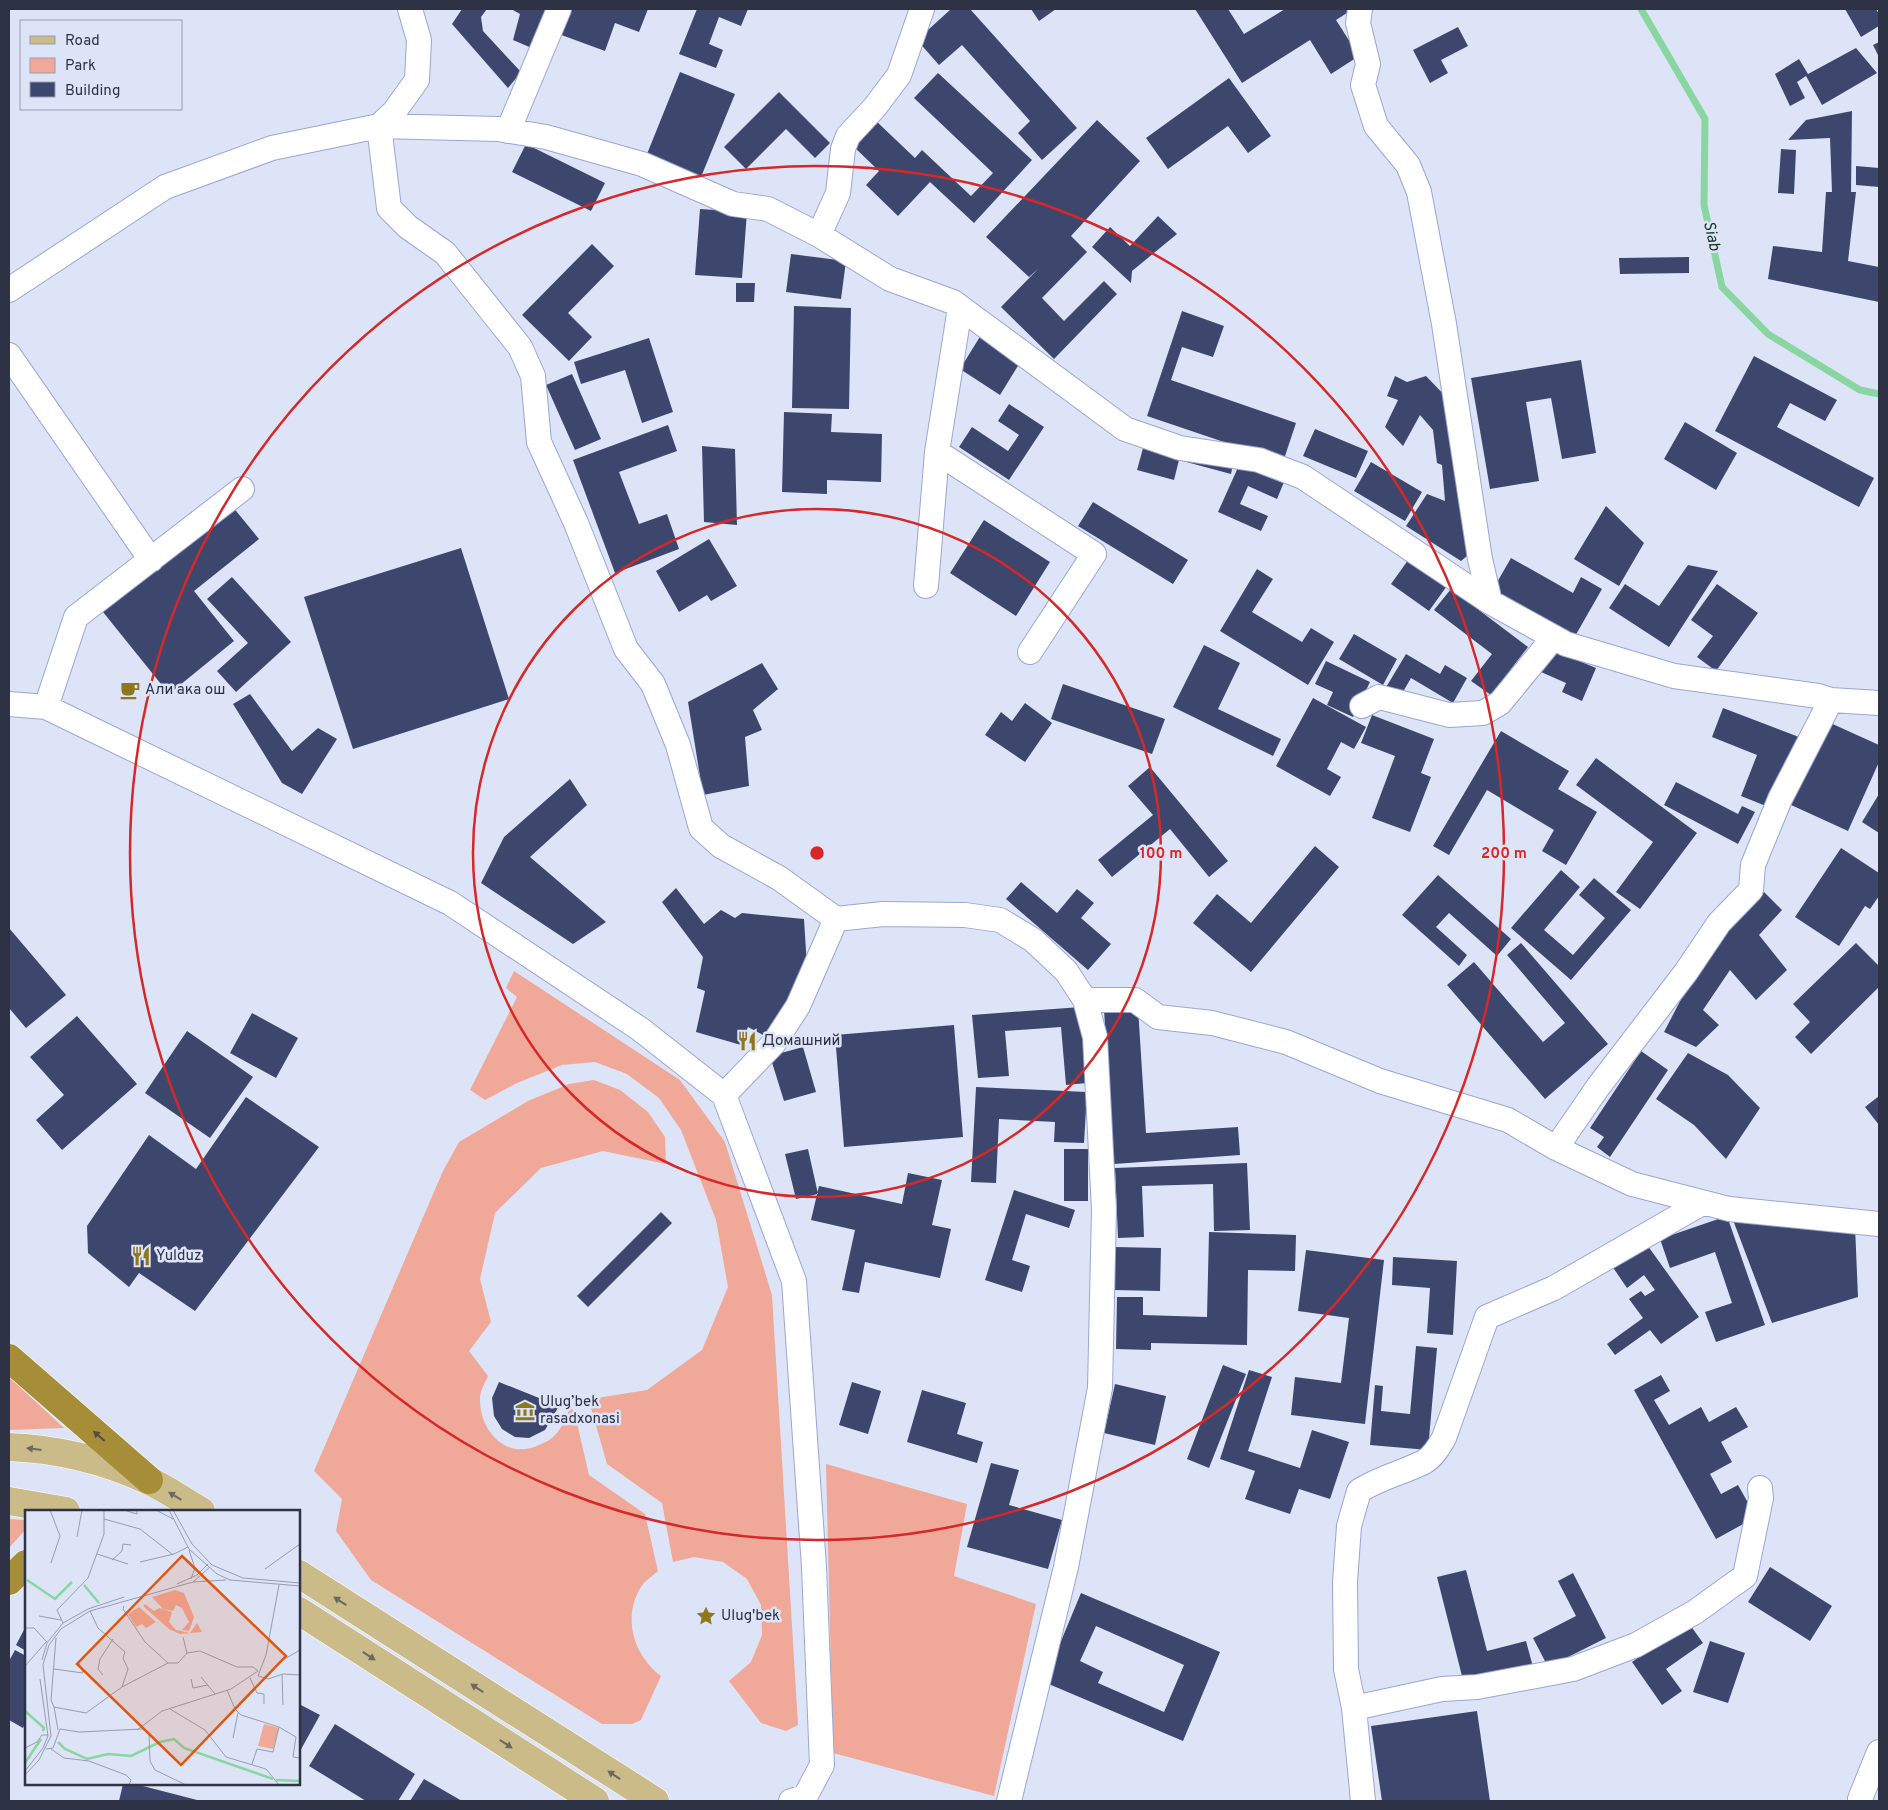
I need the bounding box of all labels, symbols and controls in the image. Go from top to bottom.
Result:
legend [20,20,182,110]
text: Road [65,32,100,51]
text: Park [65,57,96,76]
text: Building [65,82,120,101]
water label: Siab [1698,219,1724,253]
cafe icon: Али ака ош [119,679,141,701]
place label: Али ака ош [145,681,225,700]
centre of rings [808,844,826,862]
text: 100 m [1140,845,1182,864]
text: 200 m [1481,845,1527,864]
restaurant icon: Домашний [736,1030,758,1052]
place label: Домашний [762,1032,840,1051]
restaurant icon: Yulduz [130,1245,152,1267]
place label: Yulduz [156,1247,201,1266]
place label: Ulug’bek rasadxonasi [540,1393,620,1429]
museum icon: Ulug’bek rasadxonasi [514,1400,536,1422]
one-way arrow [92,1431,105,1442]
one-way arrow [26,1445,42,1453]
one-way arrow [168,1491,181,1500]
inset map [25,1510,300,1785]
one-way arrow [333,1596,347,1605]
place icon: Ulug'bek [695,1605,717,1627]
place label: Ulug'bek [721,1607,780,1626]
one-way arrow [363,1651,376,1661]
one-way arrow [471,1683,484,1693]
one-way arrow [499,1739,513,1749]
one-way arrow [608,1771,621,1780]

